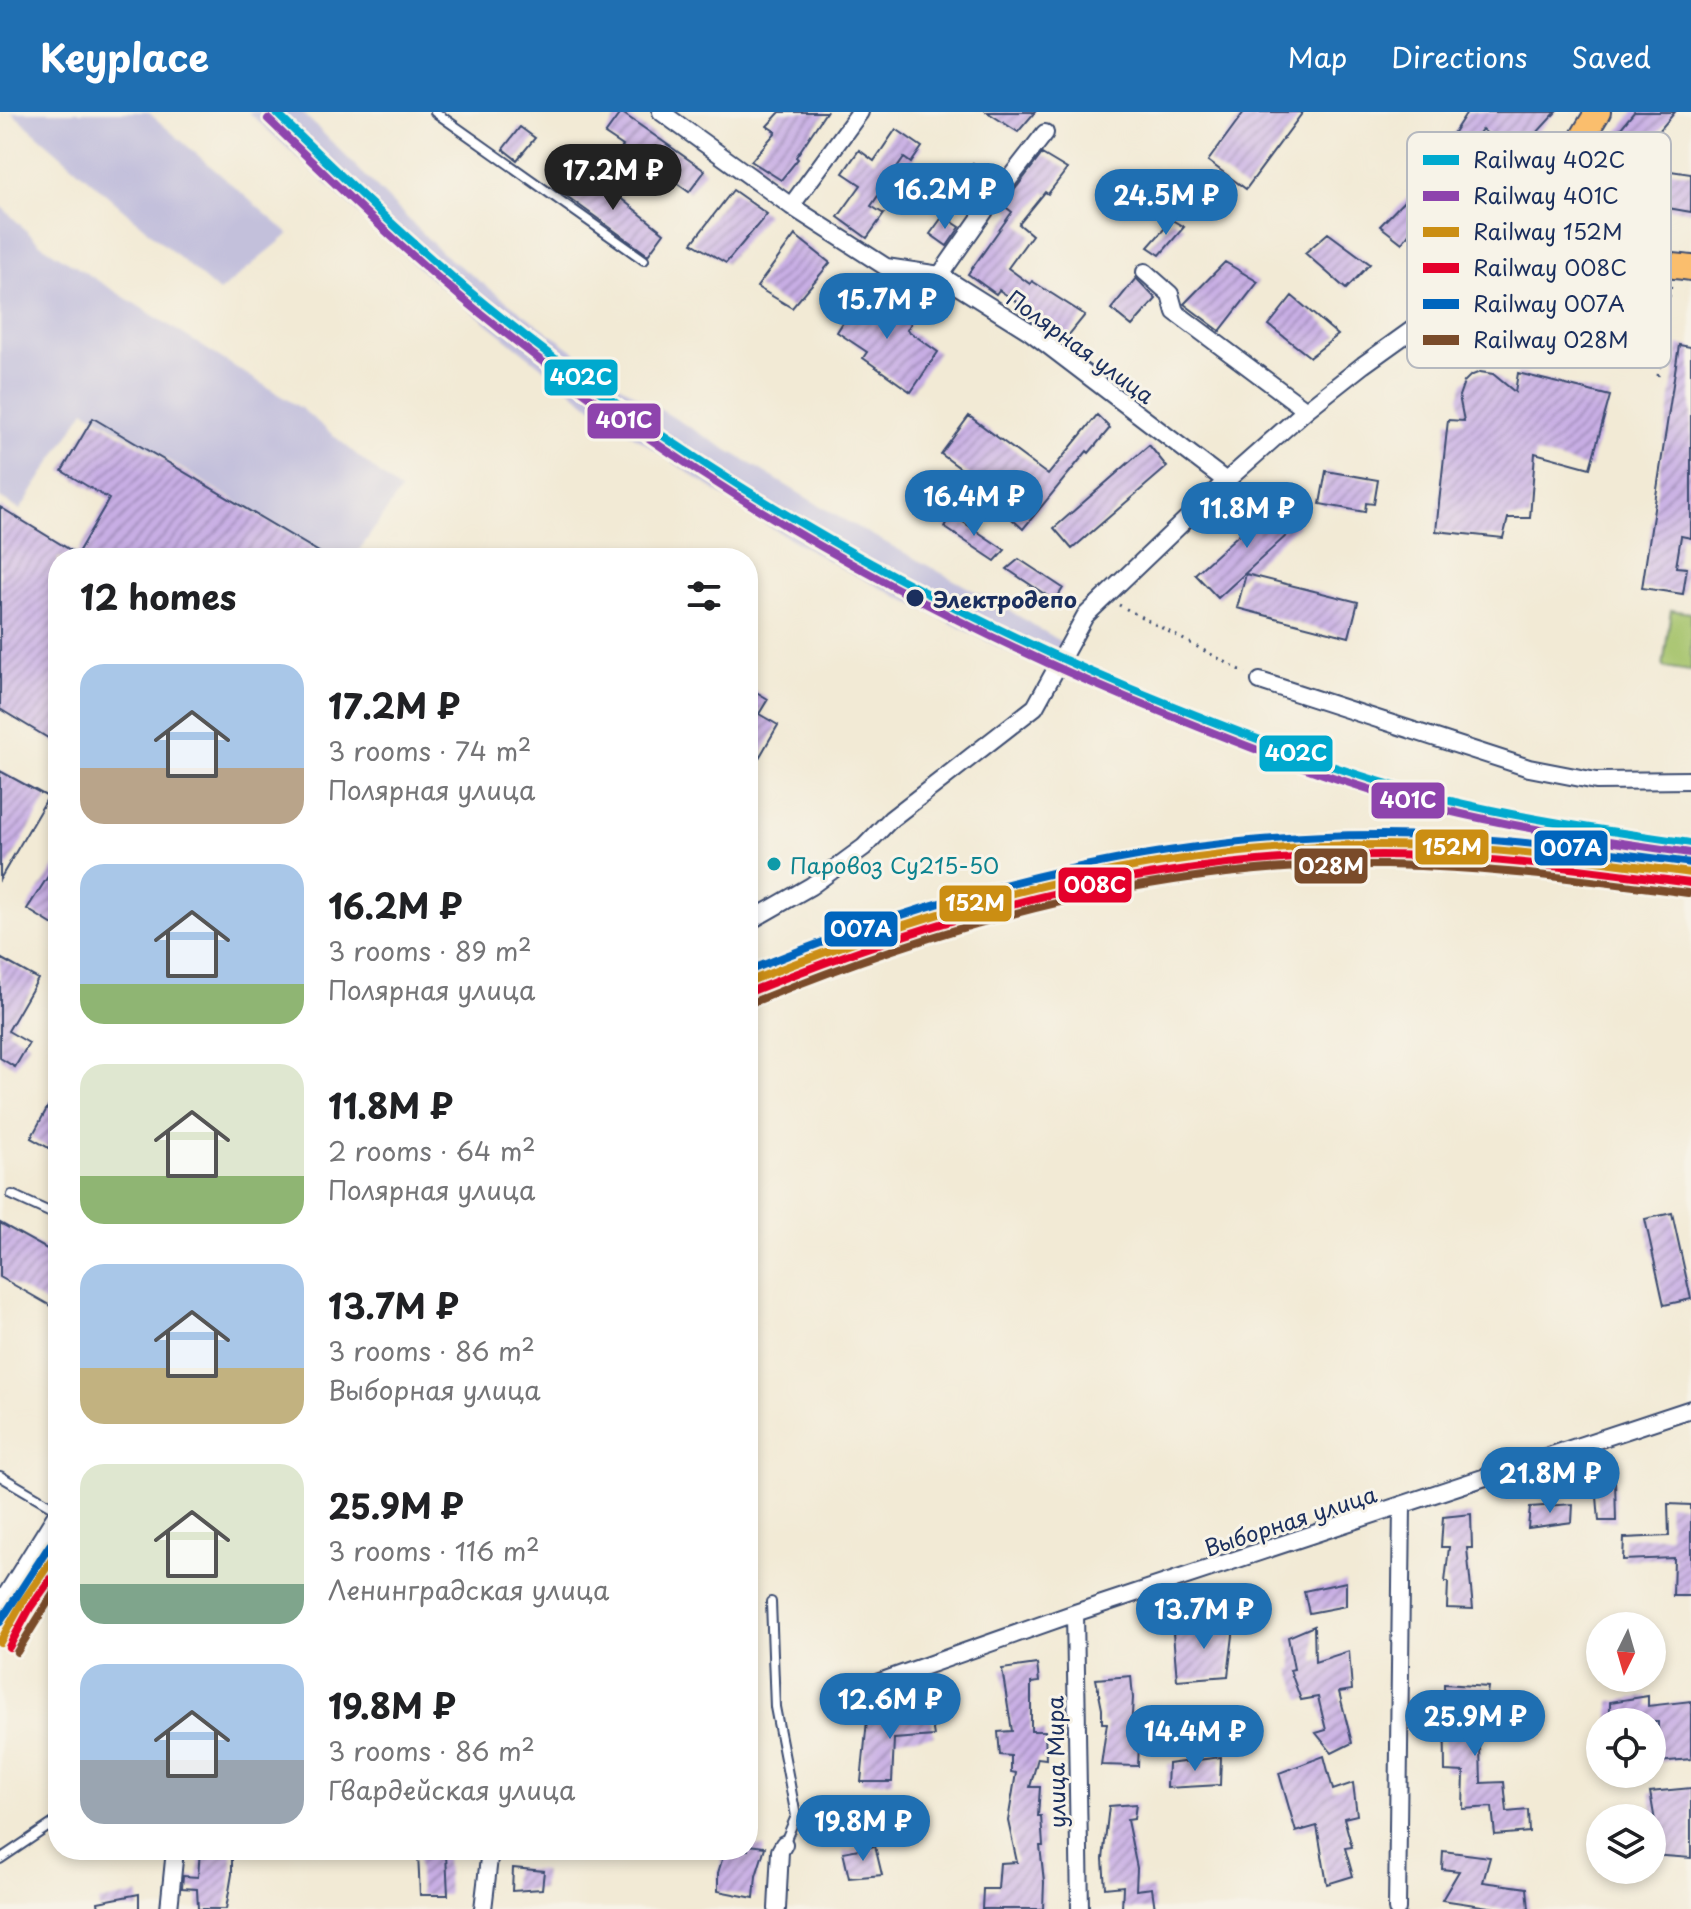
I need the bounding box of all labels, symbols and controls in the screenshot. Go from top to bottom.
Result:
text: Keyplace [40,28,209,85]
text: Map [1288,35,1347,78]
text: Directions [1391,35,1528,78]
text: Saved [1572,35,1651,78]
legend [1407,132,1671,368]
text: Railway 402С [1473,142,1626,175]
pin: 17.2M ₽ [539,144,687,212]
text: 17.2M ₽ [562,150,664,189]
pin: 16.2M ₽ [871,163,1019,231]
text: 16.2M ₽ [894,169,996,208]
pin: 24.5M ₽ [1092,169,1240,237]
text: 24.5M ₽ [1113,175,1219,214]
text: Railway 401С [1473,178,1619,211]
text: Railway 152М [1473,214,1623,247]
text: Railway 008С [1473,250,1627,283]
pin: 15.7M ₽ [813,273,961,341]
text: 15.7M ₽ [837,279,937,318]
street label: Полярная улица [1000,281,1162,411]
text: Railway 007А [1473,286,1625,319]
text: Railway 028М [1473,322,1629,355]
line badge: 402С [543,358,619,397]
text: 402С [550,359,612,392]
line badge: 401С [586,402,662,440]
text: 401С [595,402,653,435]
pin: 16.4M ₽ [900,470,1048,538]
text: 16.4M ₽ [923,476,1025,515]
pin: 11.8M ₽ [1173,482,1321,550]
text: 11.8M ₽ [1199,488,1295,527]
text: 12 homes [80,570,236,622]
icon: filters [682,574,726,618]
place label: Электродепо [933,582,1077,615]
marker: Электродепо [904,587,926,609]
text: 17.2M ₽ [328,679,460,731]
icon: home [144,696,240,792]
text: 3 rooms · 74 m² [328,731,532,770]
line badge: 402С [1258,734,1334,773]
text: 402С [1265,735,1327,768]
text: Полярная улица [328,770,535,809]
line badge: 401С [1370,781,1446,820]
text: 401С [1379,782,1437,815]
line badge: 152М [1414,828,1490,866]
text: 152М [1422,829,1482,862]
line badge: 007А [1533,829,1609,867]
text: 007А [1540,830,1602,863]
line badge: 028М [1293,847,1369,885]
place label: Паровоз Су215-50 [790,848,999,881]
text: 028М [1298,848,1364,881]
marker: Паровоз Су215-50 [765,855,783,873]
line badge: 008С [1057,866,1133,904]
text: 008С [1064,867,1126,900]
text: 16.2M ₽ [328,879,462,931]
line badge: 152М [938,884,1013,923]
text: 152М [945,885,1005,918]
icon: home [144,896,240,992]
line badge: 007А [823,910,899,948]
text: 007А [830,911,892,944]
text: 3 rooms · 89 m² [328,931,532,970]
text: Полярная улица [328,970,535,1009]
text: 11.8M ₽ [328,1079,453,1131]
icon: home [144,1096,240,1192]
text: 2 rooms · 64 m² [328,1131,536,1170]
text: Полярная улица [328,1170,535,1209]
text: 13.7M ₽ [328,1279,459,1331]
icon: home [144,1296,240,1392]
text: 3 rooms · 86 m² [328,1331,535,1370]
text: Выборная улица [328,1370,541,1409]
pin: 21.8M ₽ [1476,1447,1624,1515]
text: 21.8M ₽ [1499,1453,1601,1492]
street label: Выборная улица [1199,1476,1381,1563]
text: 25.9M ₽ [328,1479,464,1531]
icon: home [144,1496,240,1592]
text: 3 rooms · 116 m² [328,1531,540,1570]
text: Ленинградская улица [328,1570,609,1609]
pin: 13.7M ₽ [1130,1583,1278,1651]
text: 13.7M ₽ [1154,1589,1254,1628]
north arrow [1586,1612,1666,1692]
map controls [1586,1612,1666,1884]
pin: 12.6M ₽ [816,1673,964,1741]
text: 19.8M ₽ [328,1679,456,1731]
text: 12.6M ₽ [838,1679,942,1718]
pin: 25.9M ₽ [1401,1690,1549,1758]
street label: улица Мира [1037,1695,1073,1829]
icon: home [144,1696,240,1792]
text: 25.9M ₽ [1423,1696,1527,1735]
pin: 14.4M ₽ [1121,1705,1269,1773]
button: locate [1586,1708,1666,1788]
text: 14.4M ₽ [1144,1711,1246,1750]
text: 3 rooms · 86 m² [328,1731,535,1770]
text: Гвардейская улица [328,1770,575,1809]
pin: 19.8M ₽ [789,1795,937,1863]
text: 19.8M ₽ [814,1801,912,1840]
button: layers [1586,1804,1666,1884]

